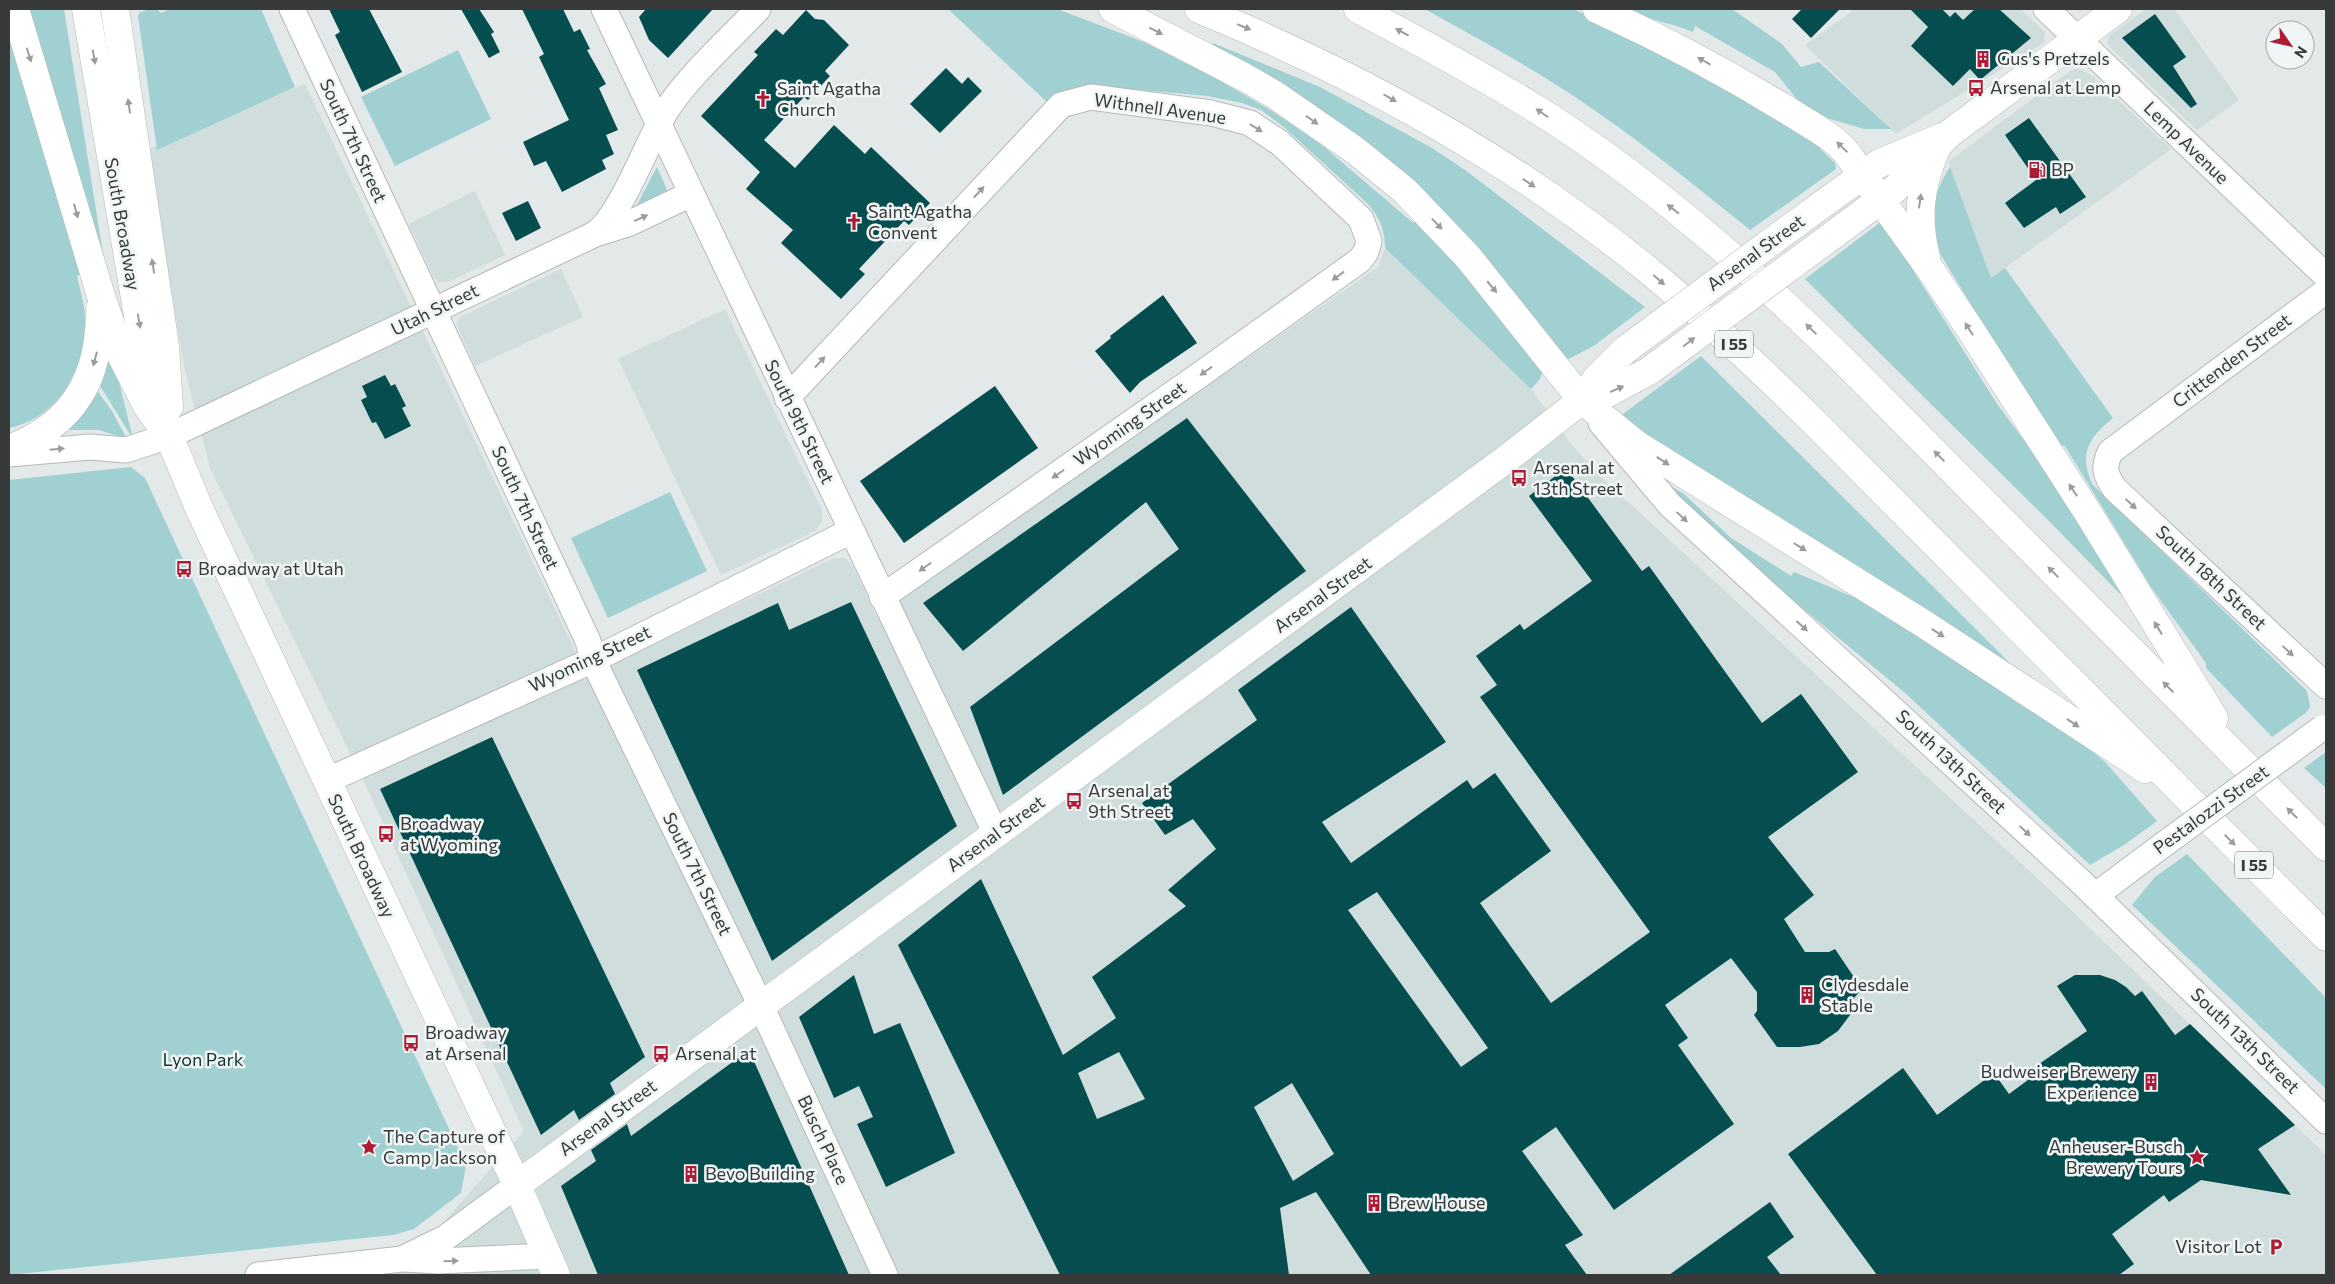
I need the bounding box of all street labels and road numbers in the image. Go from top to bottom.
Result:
street label: South 7th Street [316,75,392,206]
street label: Withnell Avenue [1093,88,1228,128]
street label: Lemp Avenue [2140,96,2234,188]
street label: South Broadway [100,156,145,292]
street label: Arsenal Street [1702,209,1809,295]
street label: Utah Street [387,278,482,340]
street label: Crittenden Street [2168,308,2295,412]
road number: I 55 [1715,330,1753,358]
street label: South 9th Street [760,356,839,487]
street label: Wyoming Street [1069,376,1190,470]
street label: South 7th Street [488,442,564,573]
street label: South 18th Street [2152,520,2272,634]
street label: Arsenal Street [1269,551,1376,637]
street label: Wyoming Street [525,620,654,696]
street label: South 13th Street [1892,705,2011,818]
street label: Pestalozzi Street [2148,760,2273,859]
street label: South Broadway [324,790,400,921]
street label: Arsenal Street [942,790,1049,876]
street label: South 7th Street [659,809,737,939]
road number: I 55 [2235,852,2273,878]
street label: South 13th Street [2187,983,2305,1098]
street label: Arsenal Street [554,1074,661,1160]
street label: Busch Place [794,1091,854,1188]

